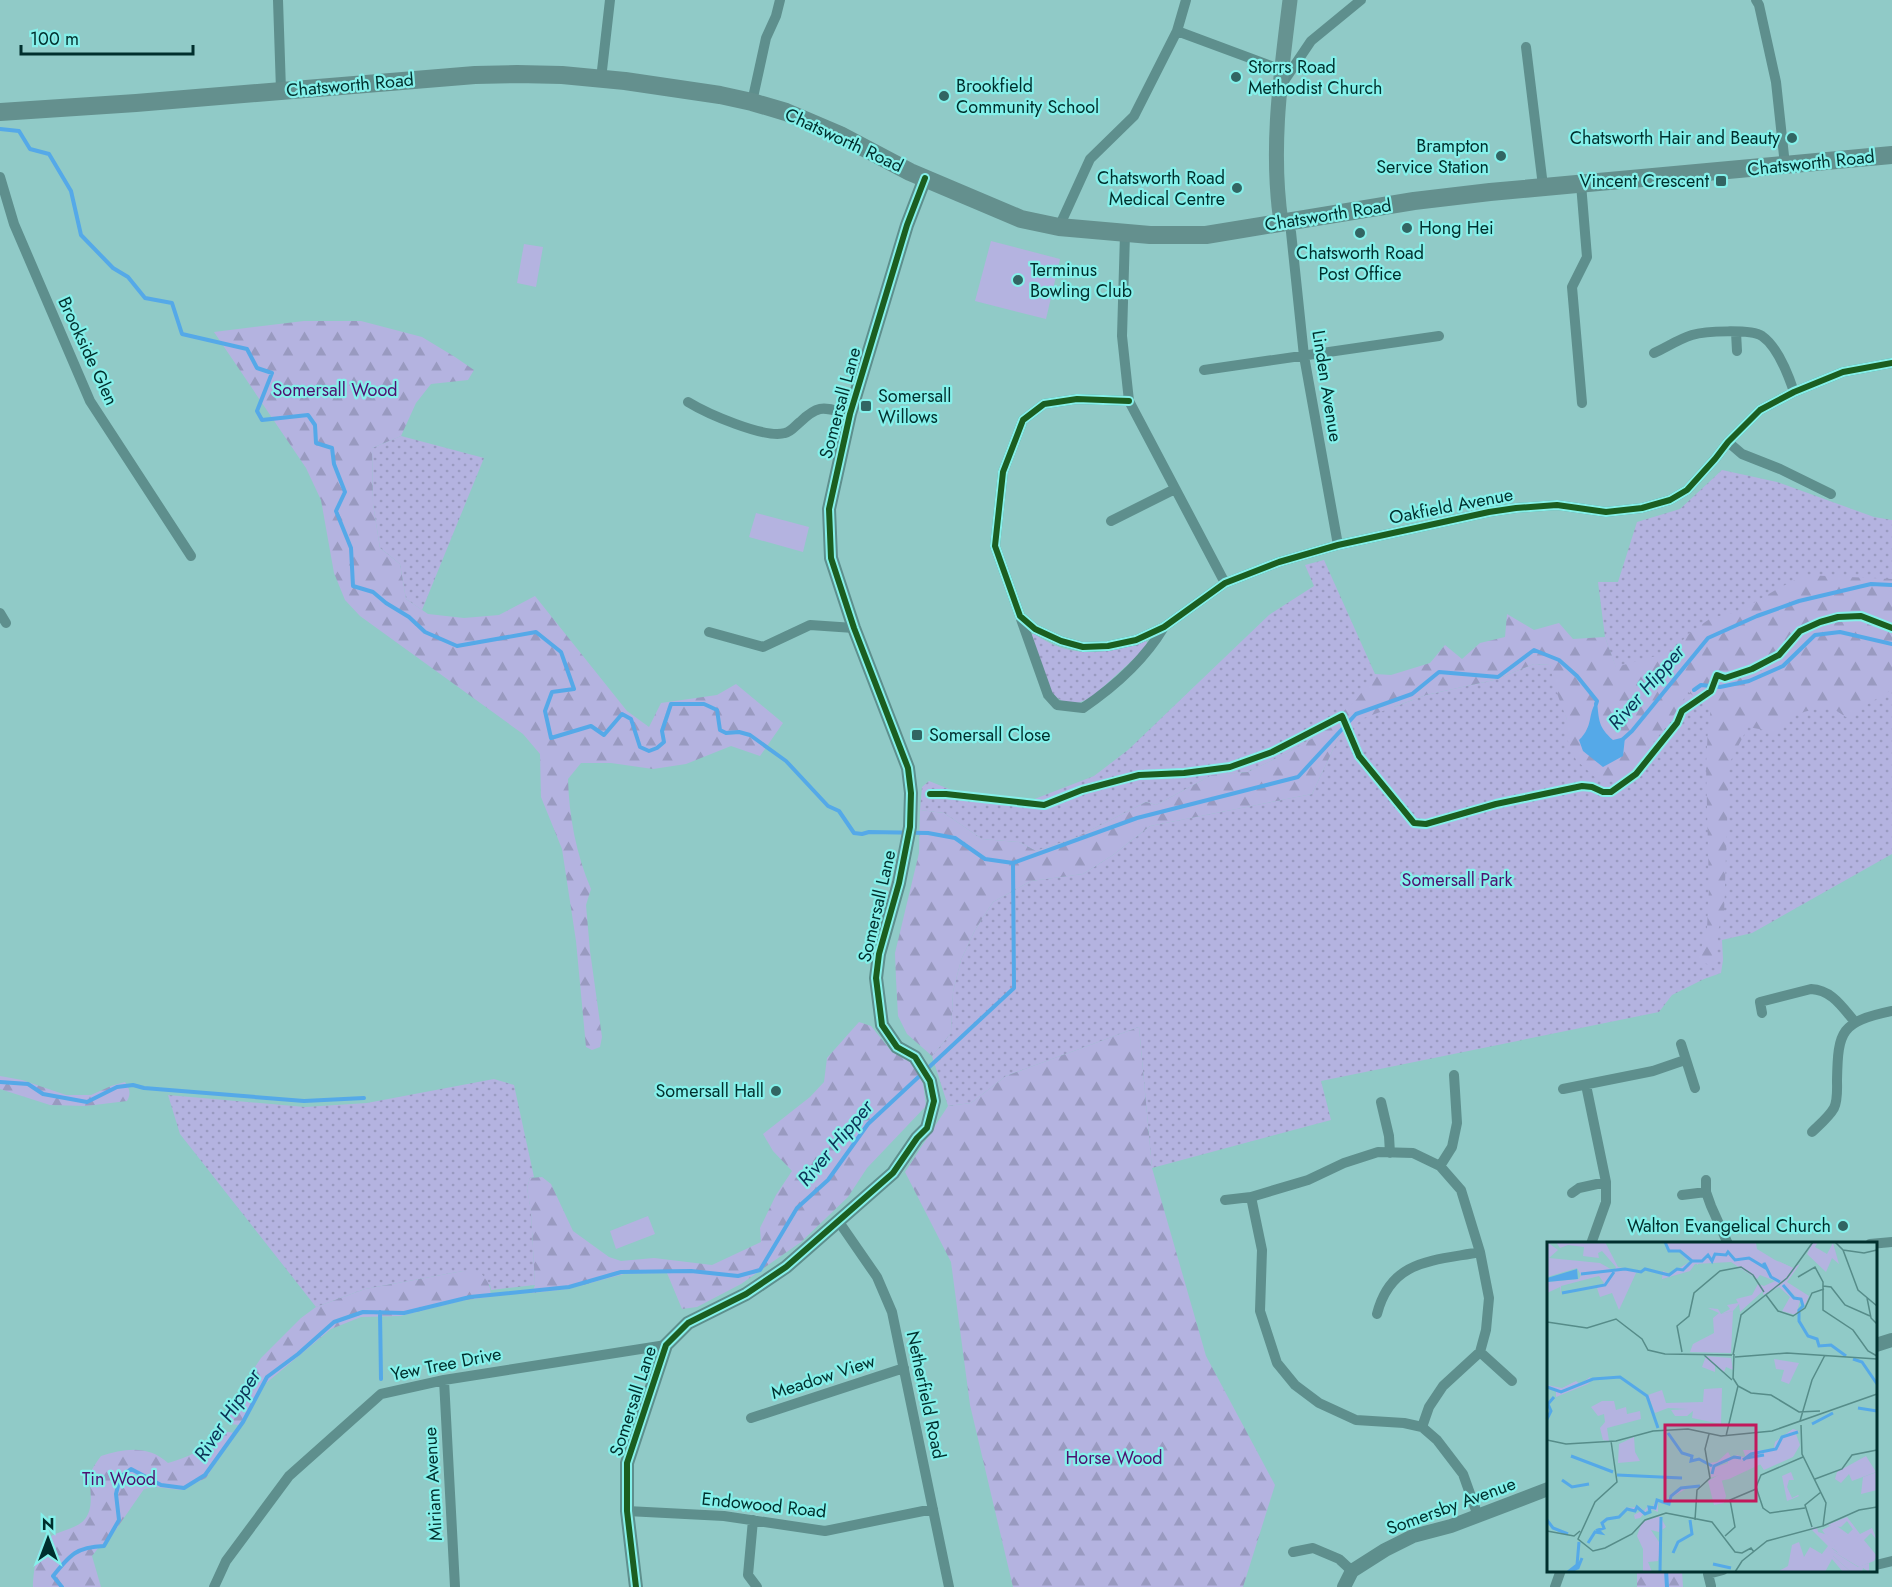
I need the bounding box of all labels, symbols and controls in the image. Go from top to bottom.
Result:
scale bar [21,18,194,56]
text: 100 m [30,26,79,52]
place label: Storrs Road Methodist Church [1248,54,1383,101]
street label: Chatsworth Road [285,66,415,104]
marker: Storrs Road Methodist Church [1229,70,1243,84]
place label: Brookfield Community School [956,73,1099,120]
marker: Brookfield Community School [937,89,951,103]
street label: Chatsworth Road [781,101,907,179]
place label: Chatsworth Hair and Beauty [1570,125,1780,151]
marker: Chatsworth Hair and Beauty [1785,131,1799,145]
place label: Brampton Service Station [1376,133,1489,180]
street label: Chatsworth Road [1746,143,1876,183]
marker: Brampton Service Station [1494,149,1508,163]
place label: Chatsworth Road Medical Centre [1097,165,1225,212]
place label: Vincent Crescent [1580,168,1710,194]
marker: Vincent Crescent [1714,174,1728,188]
marker: Chatsworth Road Medical Centre [1230,181,1244,195]
street label: Chatsworth Road [1263,192,1393,238]
place label: Hong Hei [1419,215,1494,241]
marker: Hong Hei [1400,221,1414,235]
marker: Chatsworth Road Post Office [1353,226,1367,240]
place label: Chatsworth Road Post Office [1296,240,1424,287]
place label: Terminus Bowling Club [1030,257,1132,304]
marker: Terminus Bowling Club [1011,273,1025,287]
street label: Brookside Glen [51,292,125,410]
street label: Linden Avenue [1305,328,1349,444]
street label: Somersall Lane [813,344,867,462]
park label: Somersall Wood [272,377,398,403]
place label: Somersall Willows [878,383,951,430]
marker: Somersall Willows [859,399,873,413]
street label: Oakfield Avenue [1387,481,1515,531]
water label: River Hipper [1601,637,1692,736]
place label: Somersall Close [929,722,1051,748]
marker: Somersall Close [910,728,924,742]
street label: Somersall Lane [851,847,903,965]
park label: Somersall Park [1402,867,1513,893]
place label: Somersall Hall [655,1078,764,1104]
marker: Somersall Hall [769,1084,783,1098]
water label: River Hipper [791,1093,881,1193]
place label: Walton Evangelical Church [1627,1213,1831,1239]
marker: Walton Evangelical Church [1836,1219,1850,1233]
inset map [1547,1242,1877,1572]
street label: Netherfield Road [900,1329,952,1461]
street label: Yew Tree Drive [389,1341,503,1387]
street label: Somersall Lane [603,1343,663,1459]
street label: Meadow View [768,1348,879,1406]
water label: River Hipper [187,1362,269,1467]
street label: Miriam Avenue [417,1426,449,1542]
park label: Horse Wood [1065,1445,1163,1471]
park label: Tin Wood [82,1466,156,1492]
street label: Somersby Avenue [1383,1471,1519,1541]
street label: Endowood Road [700,1486,828,1524]
north arrow [18,1509,78,1569]
text: N [42,1513,54,1536]

